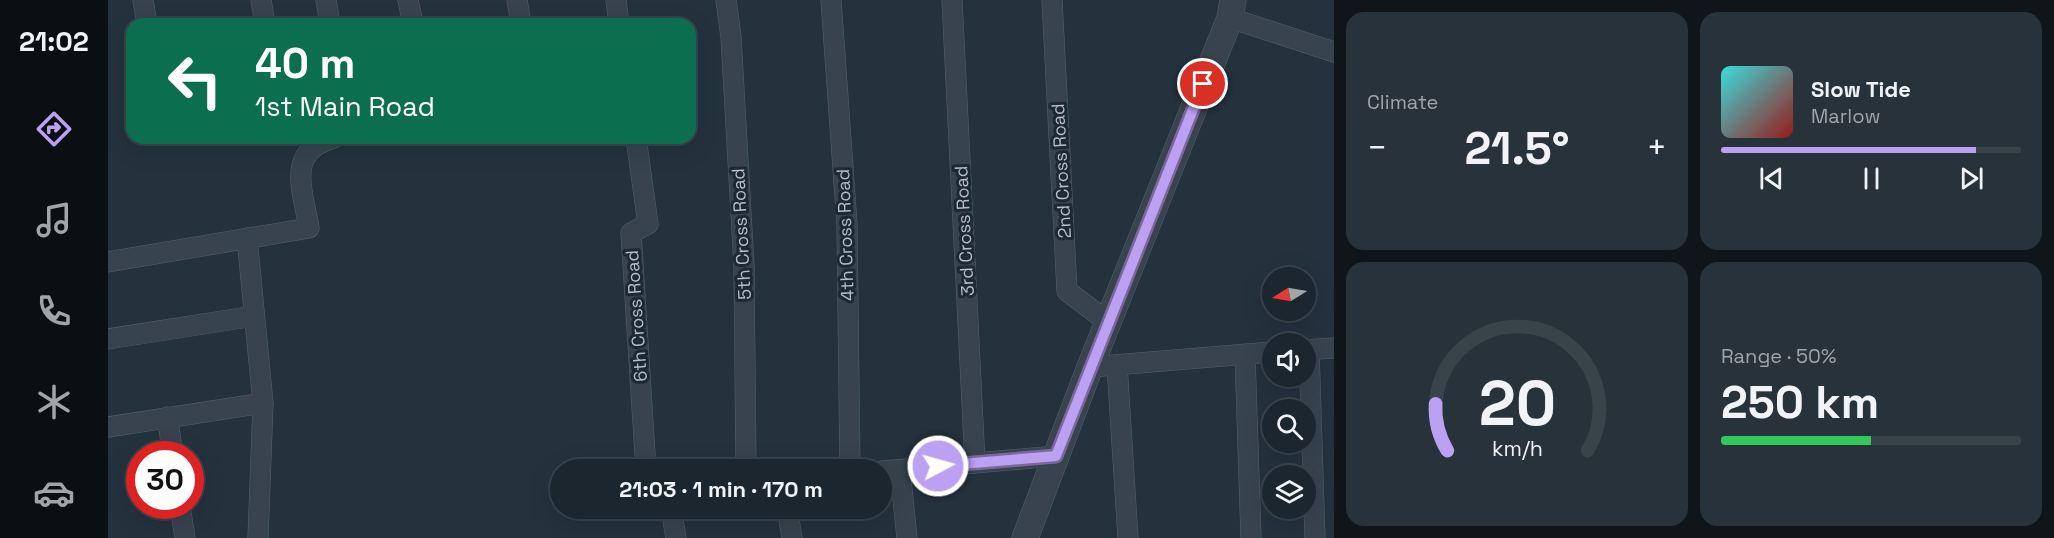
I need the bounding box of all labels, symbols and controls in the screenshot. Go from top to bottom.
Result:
text: 21:02 [19,24,89,59]
text: 40 m [255,37,355,90]
icon: left [156,42,234,120]
pin [1177,58,1228,109]
icon: arrive [1186,67,1219,100]
text: Slow Tide [1811,75,1911,103]
text: 1st Main Road [255,89,435,124]
text: Climate [1367,89,1438,115]
street label: 2nd Cross Road [1046,103,1076,239]
text: Marlow [1811,103,1880,129]
icon: directions [33,108,75,150]
text: 21.5° [1464,120,1570,177]
text: − [1367,127,1387,169]
text: + [1647,127,1667,169]
icon: previous [1755,162,1788,195]
icon: pause [1855,162,1888,195]
icon: next [1955,162,1988,195]
street label: 3rd Cross Road [949,165,979,297]
street label: 5th Cross Road [726,168,756,300]
street label: 4th Cross Road [831,169,859,301]
icon: music [33,199,75,241]
street label: 6th Cross Road [620,249,652,383]
north arrow [1262,267,1316,321]
map controls [1262,267,1316,519]
icon: phone [33,290,75,332]
button: sound [1262,333,1316,387]
text: Range · 50% [1721,343,1836,369]
text: 20 [1478,364,1556,443]
text: 250 km [1721,374,1879,431]
icon: climate [33,381,75,423]
button: search [1262,399,1316,453]
position arrow [906,434,970,498]
text: km/h [1491,435,1543,462]
speed limit sign: 30 [126,441,204,519]
button: layers [1262,465,1316,519]
icon: car [33,472,75,514]
text: 21:03 · 1 min · 170 m [619,475,823,503]

